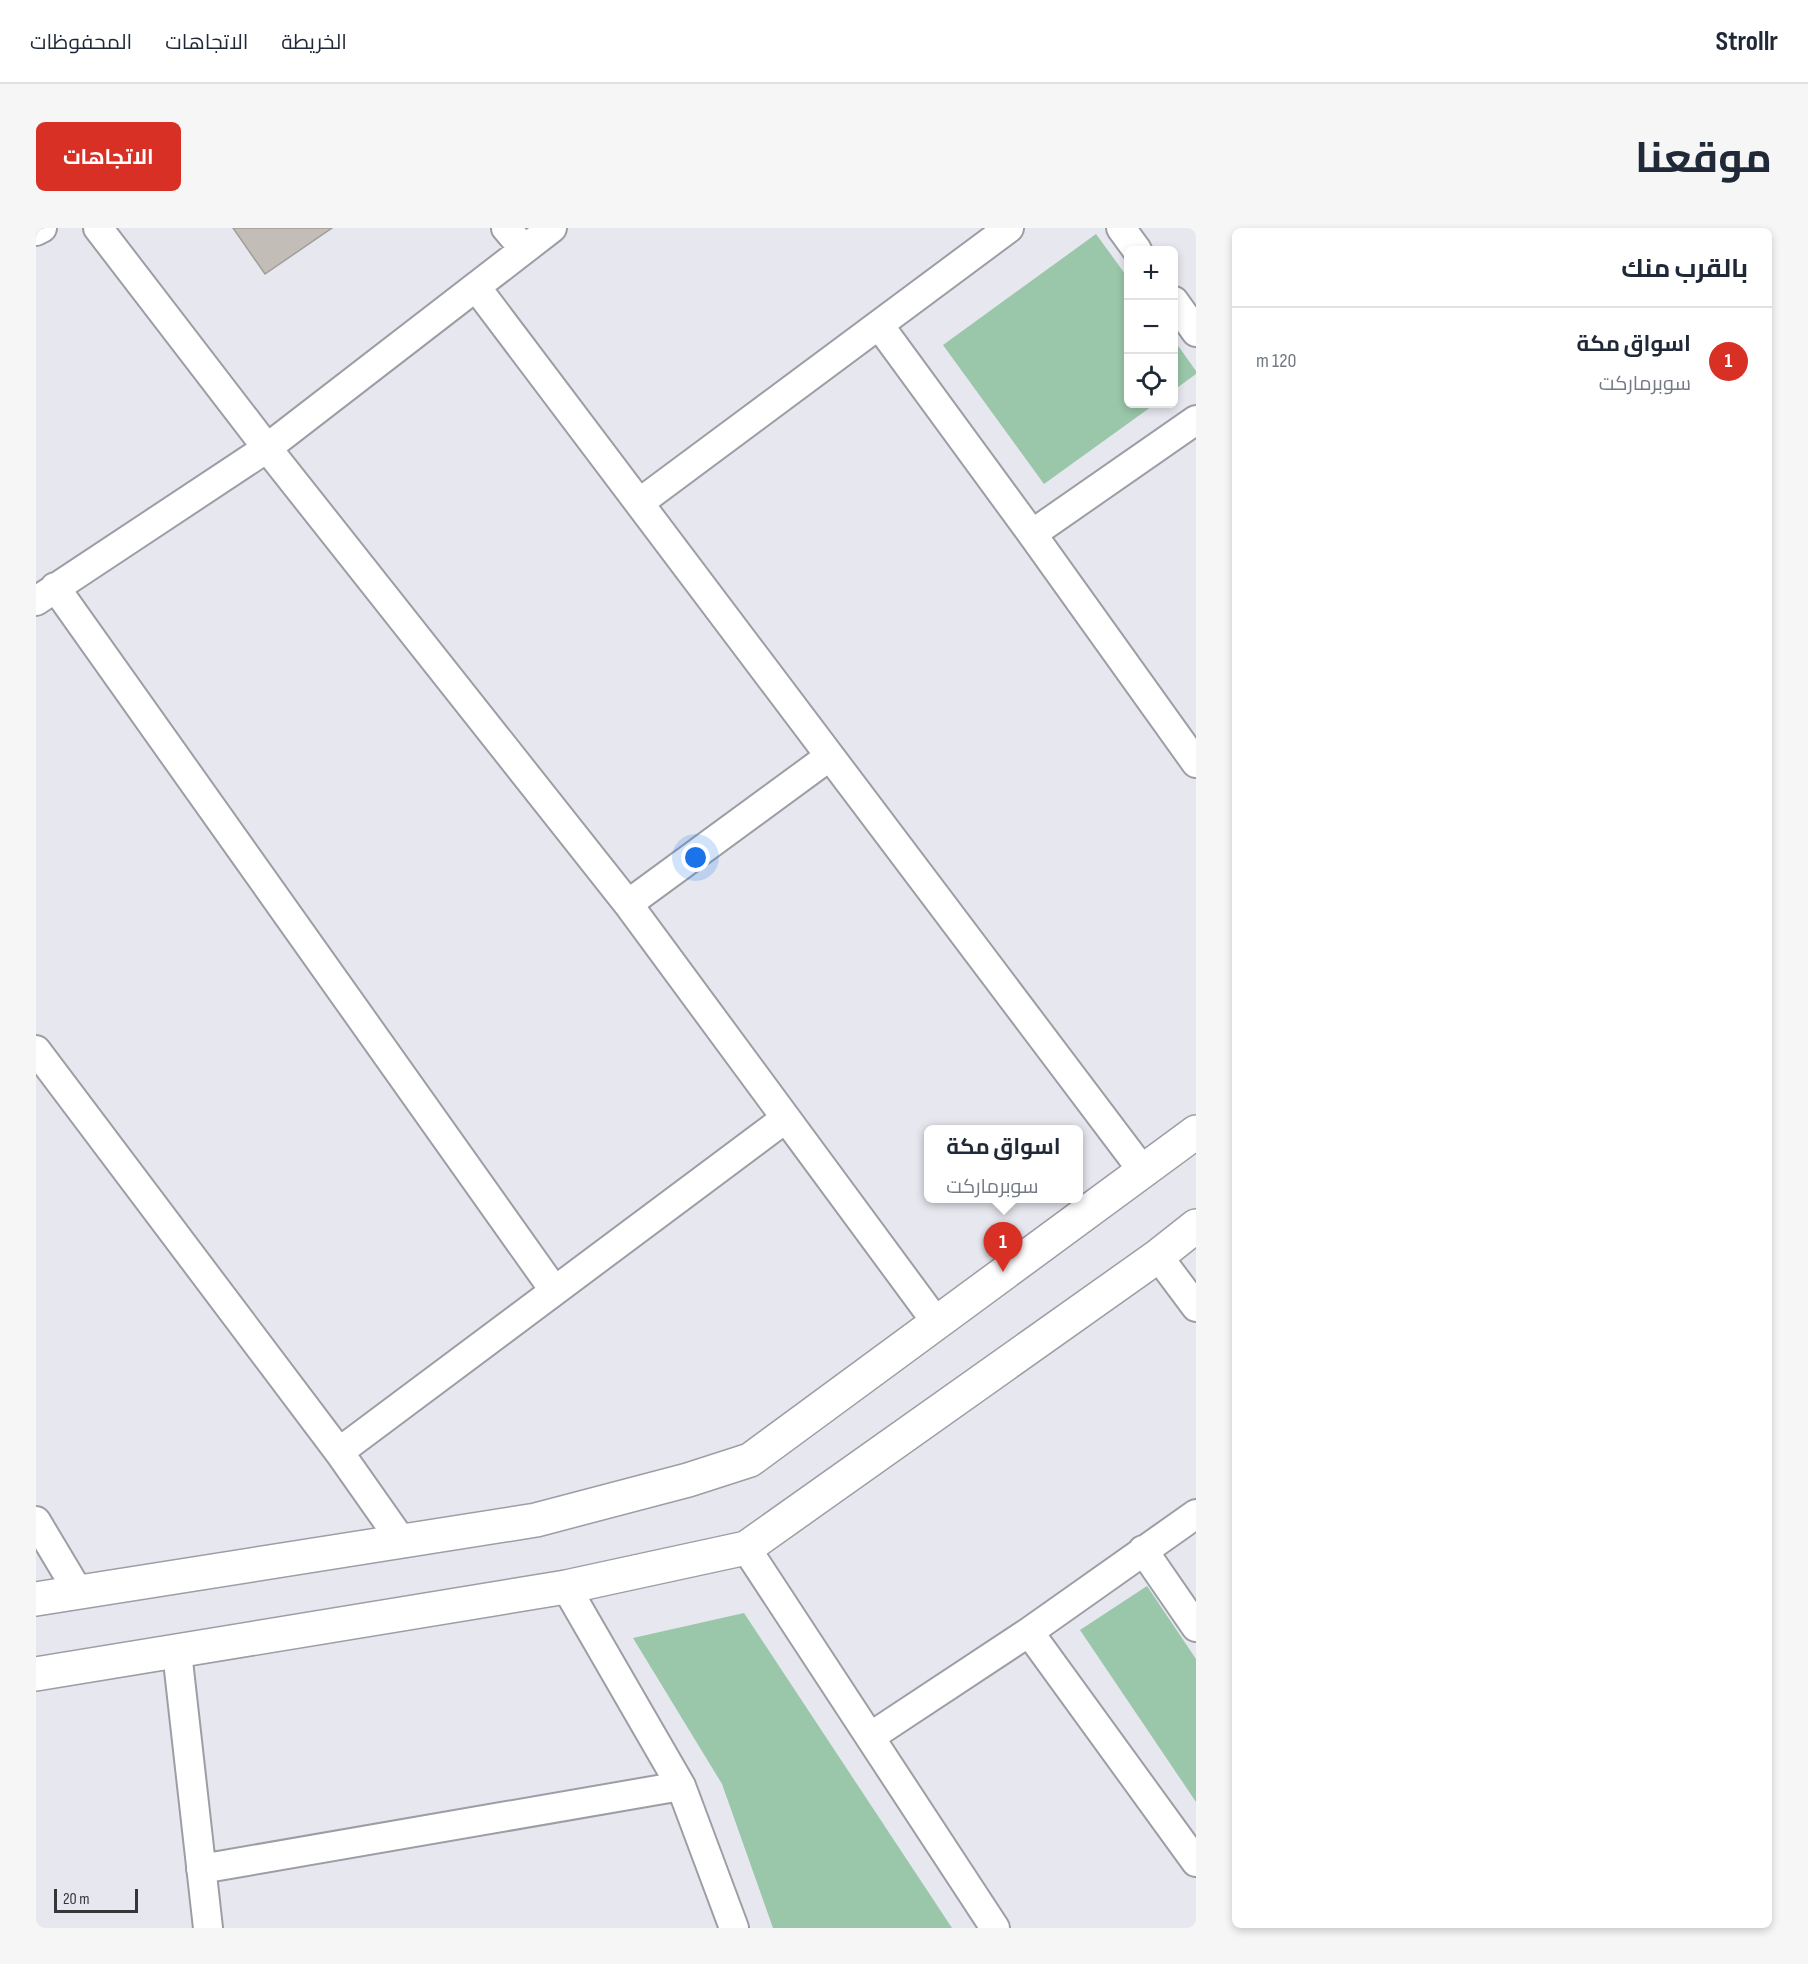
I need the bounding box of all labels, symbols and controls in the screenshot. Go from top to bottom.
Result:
text: Strollr [1716,25,1778,58]
text: المحفوظات [30,30,132,55]
text: الاتجاهات [165,30,248,55]
text: الخريطة [281,30,347,55]
button: الاتجاهات [36,122,181,191]
text: موقعنا [1635,134,1772,185]
map controls [1124,246,1178,408]
button: + [1124,246,1178,300]
text: بالقرب منك [1621,254,1748,285]
button: − [1124,300,1178,354]
text: اسواق مكة [1577,331,1691,358]
text: 120 m [1256,349,1296,373]
text: 1 [1725,349,1732,373]
button: locate [1124,354,1178,408]
text: سوبرماركت [1599,372,1691,396]
your location [681,843,710,872]
popup [924,1125,1083,1203]
text: اسواق مكة [946,1134,1061,1161]
text: سوبرماركت [946,1175,1039,1199]
pin: 1 [984,1222,1022,1272]
scale bar [54,1886,138,1914]
text: 20 m [63,1890,90,1909]

